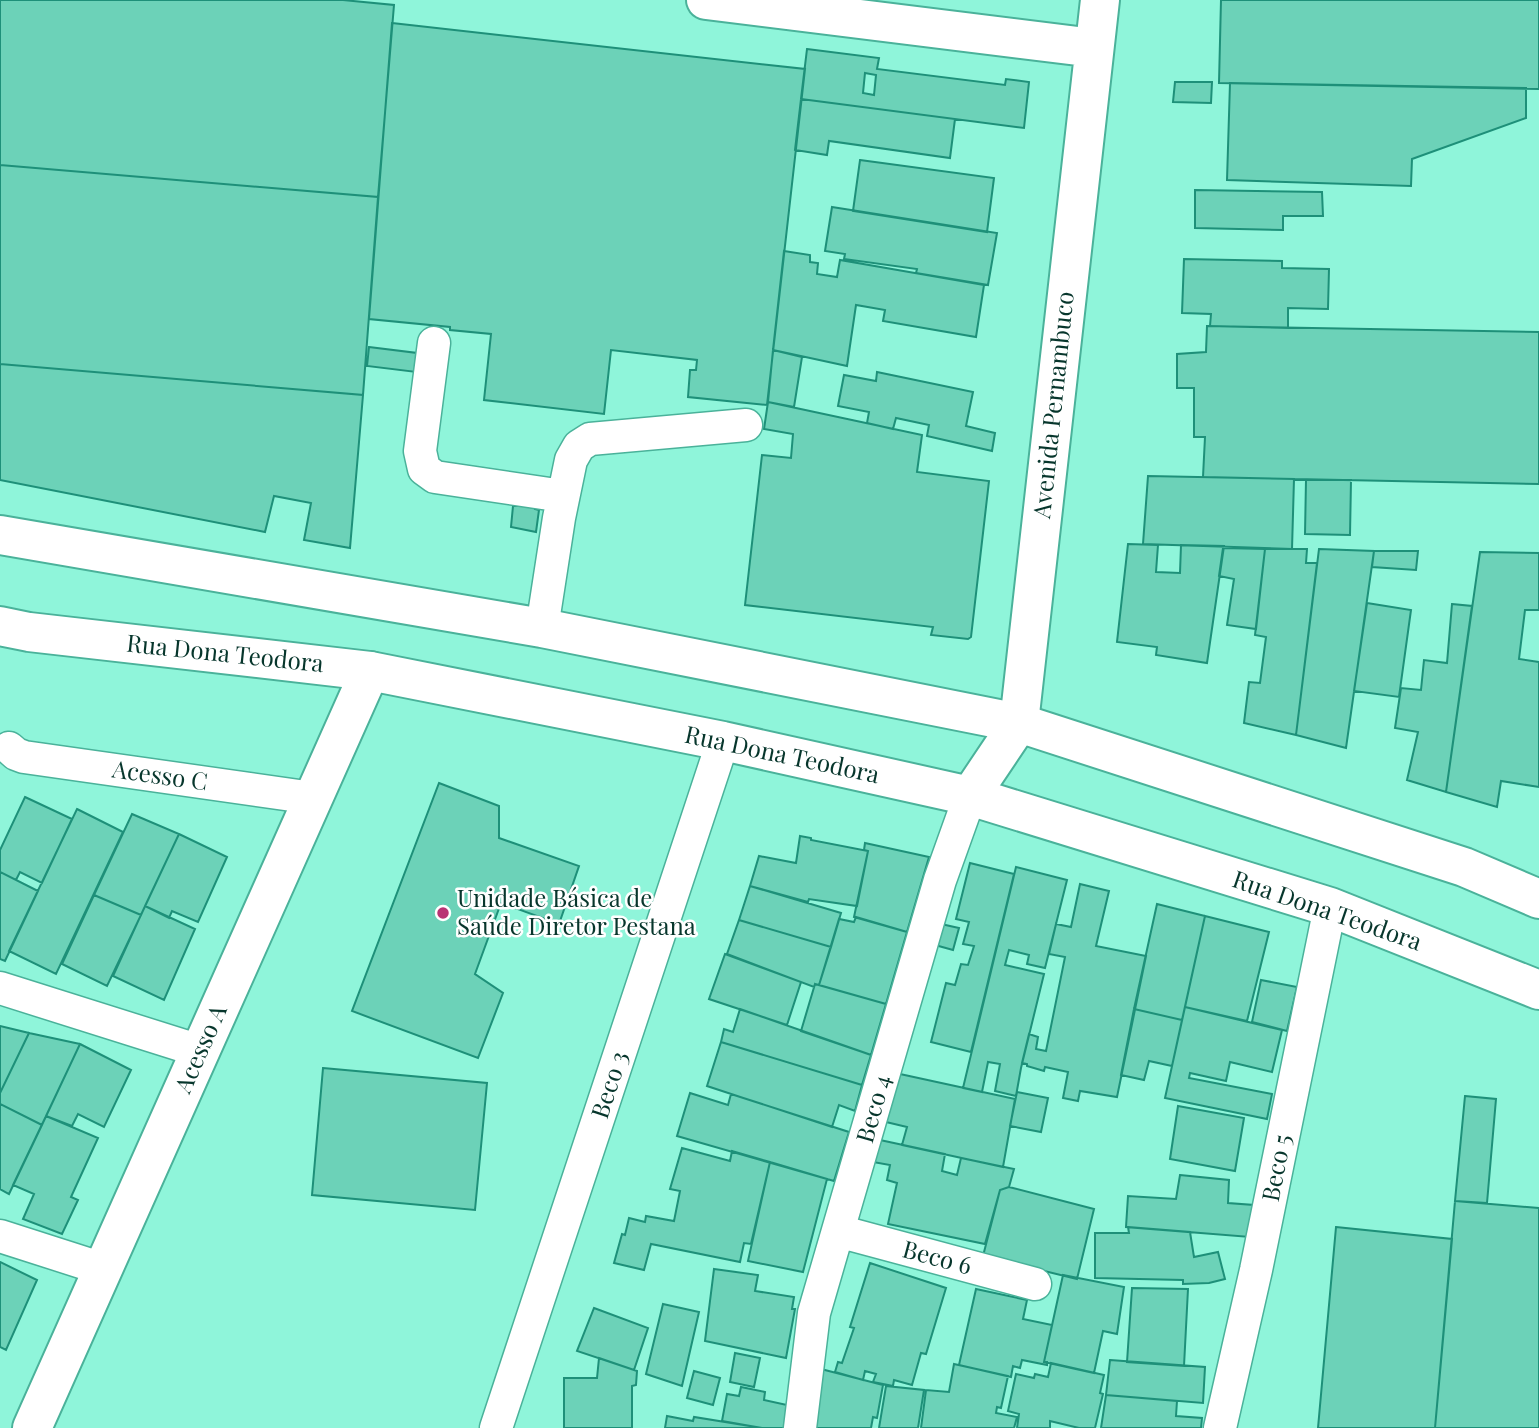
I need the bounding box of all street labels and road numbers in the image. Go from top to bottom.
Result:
street label: Avenida Pernambuco [1024,290,1080,521]
street label: Rua Dona Teodora [125,626,325,678]
street label: Rua Dona Teodora [682,717,883,789]
street label: Acesso C [110,751,210,797]
street label: Rua Dona Teodora [1229,862,1426,956]
street label: Acesso A [165,998,233,1098]
street label: Beco 3 [582,1047,634,1122]
street label: Beco 4 [847,1071,897,1146]
street label: Beco 5 [1253,1131,1297,1204]
street label: Beco 6 [899,1232,976,1281]

